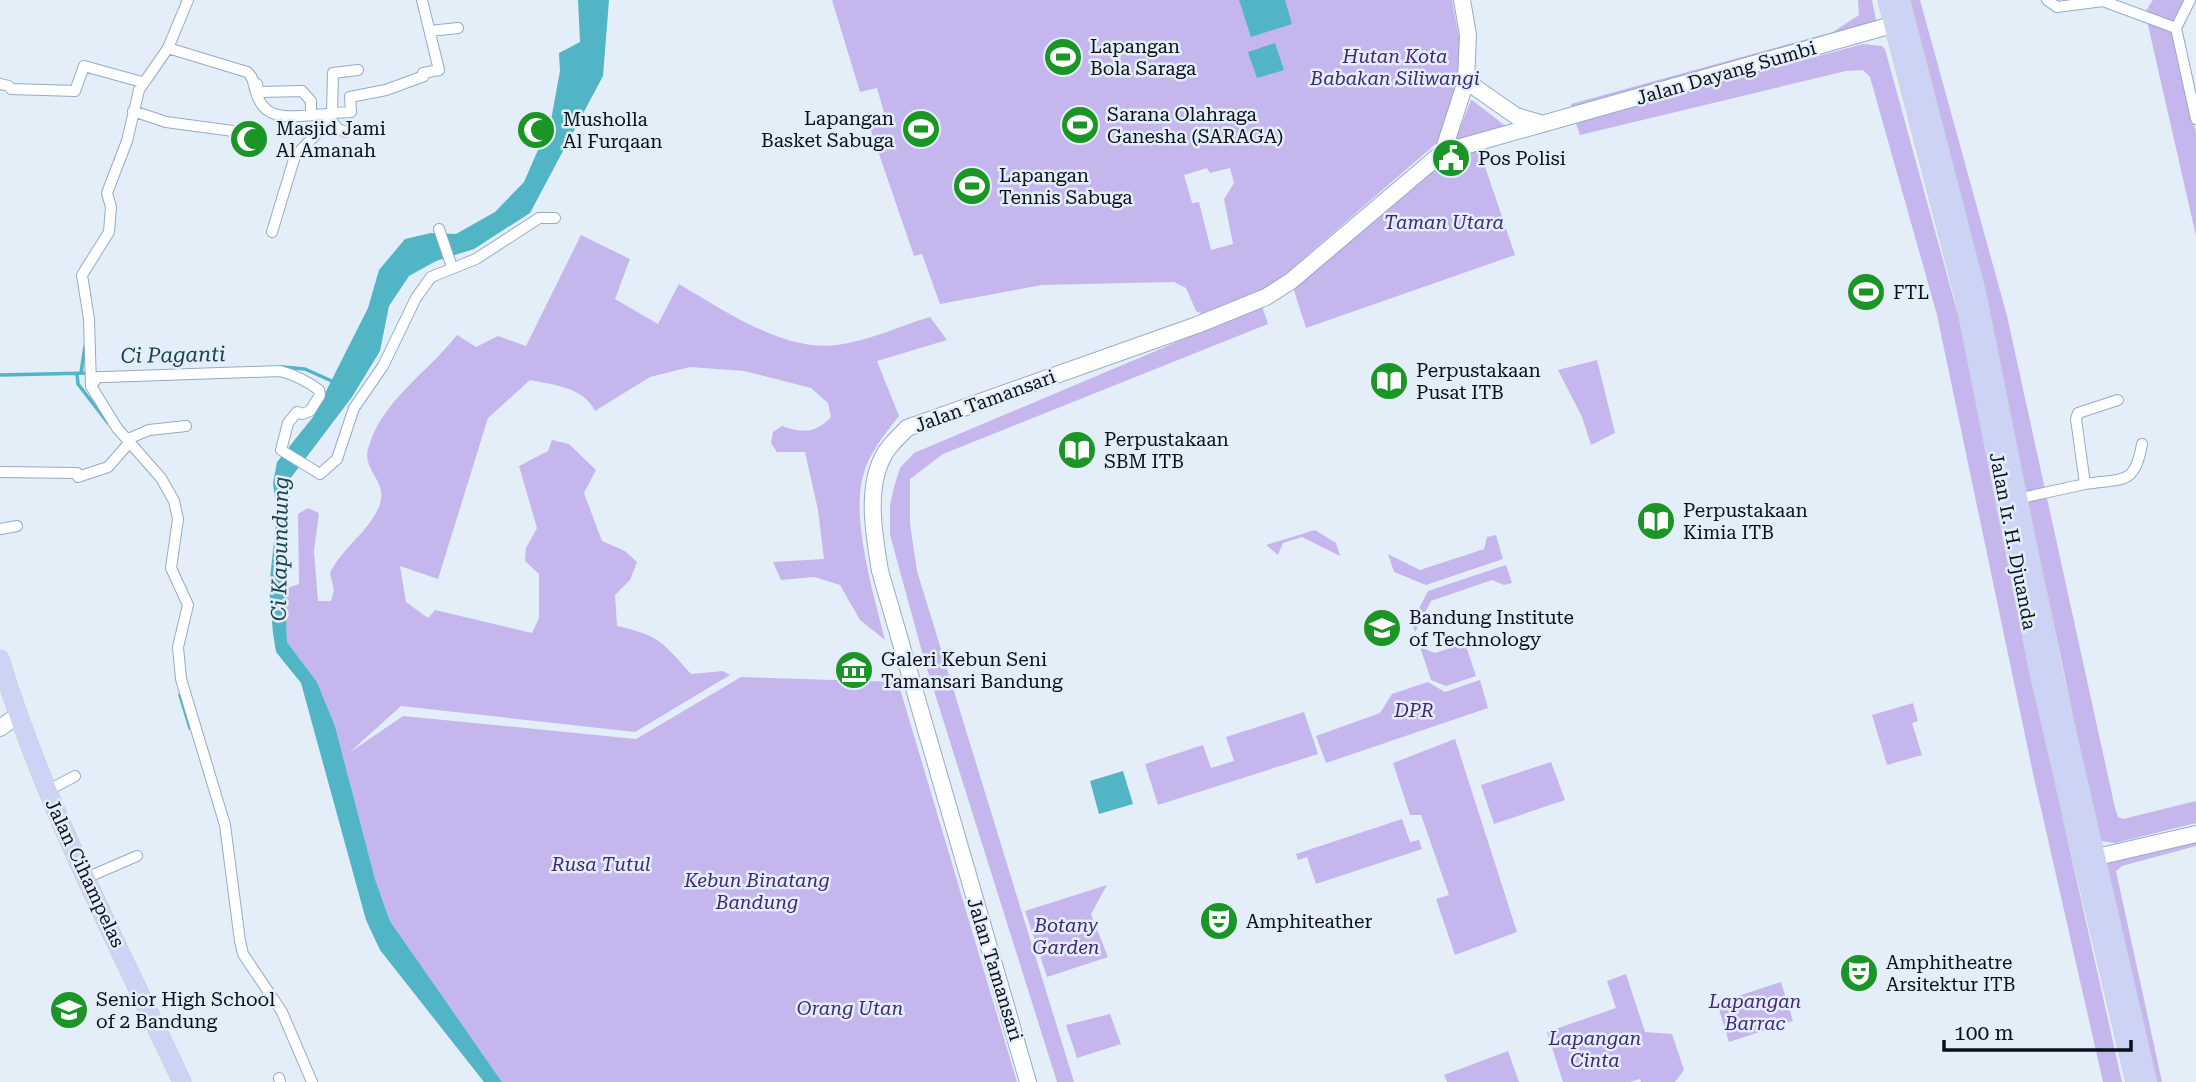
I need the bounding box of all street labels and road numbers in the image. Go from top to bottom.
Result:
street label: Jalan Dayang Sumbi [1633,36,1819,110]
street label: Jalan Tamansari [911,365,1059,437]
street label: Jalan Ir. H. Djuanda [1984,450,2042,632]
street label: Jalan Cihampelas [40,795,130,951]
street label: Jalan Tamansari [962,895,1028,1043]

